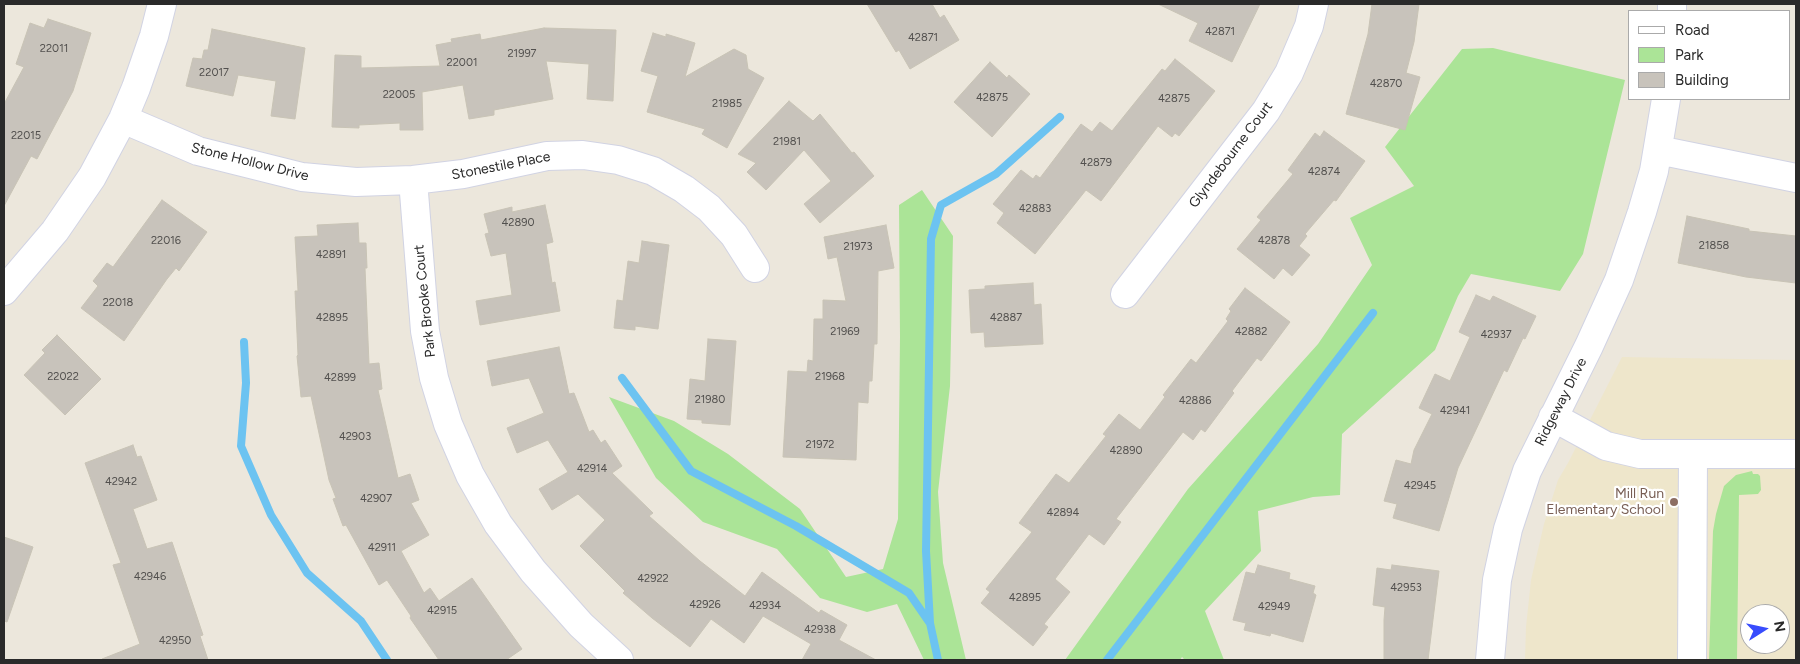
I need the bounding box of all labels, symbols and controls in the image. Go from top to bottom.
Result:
legend [1628,10,1790,100]
text: Road [1675,21,1710,39]
house number: 42871 [1205,25,1235,39]
house number: 42871 [908,31,938,45]
house number: 22011 [40,42,68,56]
text: Park [1675,46,1704,64]
house number: 21997 [507,47,537,61]
house number: 22001 [447,56,477,70]
house number: 22017 [199,66,229,80]
text: Building [1675,71,1729,89]
house number: 42870 [1370,77,1402,91]
house number: 22005 [383,88,415,102]
house number: 42875 [976,91,1008,105]
house number: 42875 [1158,92,1190,106]
house number: 21985 [712,97,742,111]
street label: Glyndebourne Court [1186,99,1276,211]
house number: 22015 [11,129,41,143]
house number: 21981 [773,135,801,149]
street label: Stone Hollow Drive [190,139,310,185]
street label: Stonestile Place [450,148,552,184]
house number: 42879 [1080,156,1112,170]
house number: 42874 [1308,165,1340,179]
house number: 42883 [1019,202,1051,216]
house number: 42890 [501,216,535,230]
house number: 22016 [151,234,181,248]
house number: 42878 [1258,234,1290,248]
house number: 21858 [1699,239,1729,253]
house number: 21973 [844,240,872,254]
street label: Park Brooke Court [411,244,439,358]
house number: 42891 [316,248,346,262]
house number: 22018 [103,296,133,310]
house number: 42895 [316,311,348,325]
house number: 42887 [990,311,1022,325]
house number: 21969 [830,325,860,339]
house number: 42882 [1235,325,1267,339]
house number: 42937 [1480,328,1512,342]
street label: Ridgeway Drive [1532,355,1590,449]
house number: 22022 [47,370,79,384]
house number: 21968 [815,370,845,384]
house number: 42899 [324,371,356,385]
house number: 21980 [695,393,725,407]
house number: 42886 [1179,394,1211,408]
house number: 42941 [1440,404,1470,418]
house number: 42903 [339,430,371,444]
house number: 21972 [806,438,834,452]
house number: 42890 [1109,444,1143,458]
house number: 42914 [577,462,607,476]
house number: 42942 [105,475,137,489]
house number: 42945 [1404,479,1436,493]
place label: Mill Run Elementary School [1546,486,1664,518]
house number: 42907 [360,492,392,506]
marker: Mill Run Elementary School [1668,496,1680,508]
house number: 42894 [1047,506,1079,520]
house number: 42911 [368,541,396,555]
house number: 42946 [134,570,166,584]
house number: 42922 [637,572,669,586]
house number: 42953 [1390,581,1422,595]
house number: 42895 [1009,591,1041,605]
house number: 42926 [689,598,721,612]
house number: 42934 [749,599,781,613]
house number: 42949 [1258,600,1290,614]
house number: 42915 [427,604,457,618]
north arrow [1740,604,1790,654]
text: N [1770,620,1789,633]
house number: 42938 [804,623,836,637]
house number: 42950 [159,634,191,648]

